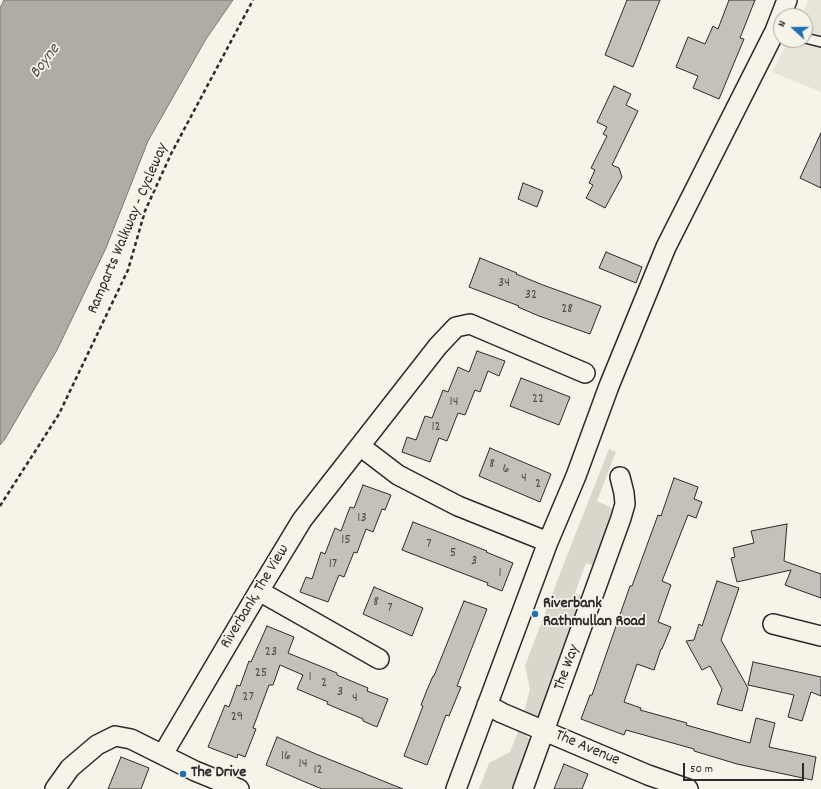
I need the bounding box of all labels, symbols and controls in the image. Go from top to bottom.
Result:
north arrow [773,8,813,48]
text: N [774,19,791,29]
water label: Boyne [26,41,66,83]
street label: Ramparts Walkway - Cycleway [84,141,174,317]
house number: 34 [498,276,510,292]
house number: 32 [525,288,537,304]
house number: 28 [561,302,573,318]
house number: 22 [532,392,544,408]
house number: 14 [450,395,458,411]
house number: 12 [431,420,441,436]
house number: 8 [489,457,495,473]
house number: 6 [503,462,509,478]
house number: 4 [521,471,527,487]
house number: 2 [535,477,541,493]
house number: 13 [357,511,367,527]
house number: 15 [341,533,351,549]
house number: 7 [426,537,432,553]
street label: Riverbank, The View [217,542,295,652]
house number: 5 [450,546,456,562]
house number: 3 [471,554,477,570]
house number: 17 [329,557,337,573]
house number: 1 [498,566,502,582]
house number: 8 [373,595,379,611]
place label: Riverbank Rathmullan Road [543,595,646,633]
house number: 7 [387,601,393,617]
marker: Riverbank Rathmullan Road [530,609,540,619]
street label: The Way [551,642,585,694]
house number: 23 [265,645,277,661]
house number: 25 [255,666,267,682]
house number: 1 [308,670,312,686]
house number: 2 [321,676,327,692]
house number: 3 [337,685,343,701]
house number: 27 [242,690,254,706]
house number: 4 [352,691,358,707]
house number: 29 [231,710,243,726]
street label: The Avenue [552,727,622,771]
house number: 16 [281,749,291,765]
scale bar [685,755,806,781]
house number: 14 [299,757,307,773]
text: 50 m [690,761,713,778]
house number: 12 [313,763,323,779]
place label: The Drive [191,764,246,784]
marker: The Drive [178,769,188,779]

